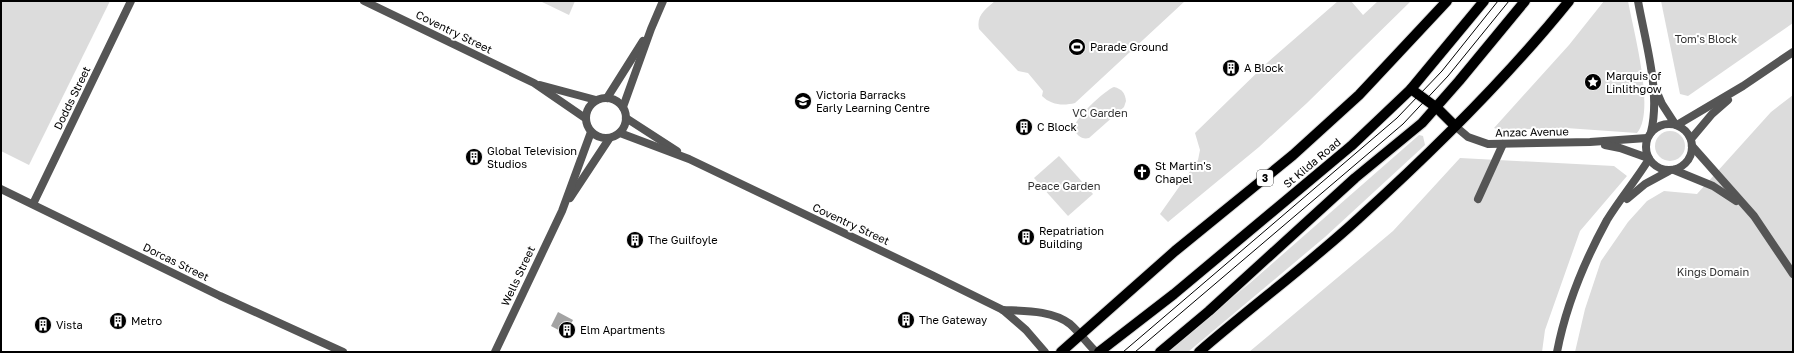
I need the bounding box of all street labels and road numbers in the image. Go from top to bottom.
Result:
street label: Coventry Street [414,7,495,56]
street label: Dodds Street [51,64,93,132]
street label: Anzac Avenue [1495,124,1569,139]
street label: St Kilda Road [1280,135,1343,190]
road number: 3 [1257,170,1273,186]
street label: Coventry Street [811,200,892,247]
street label: Dorcas Street [141,240,211,283]
street label: Wells Street [498,244,537,308]

